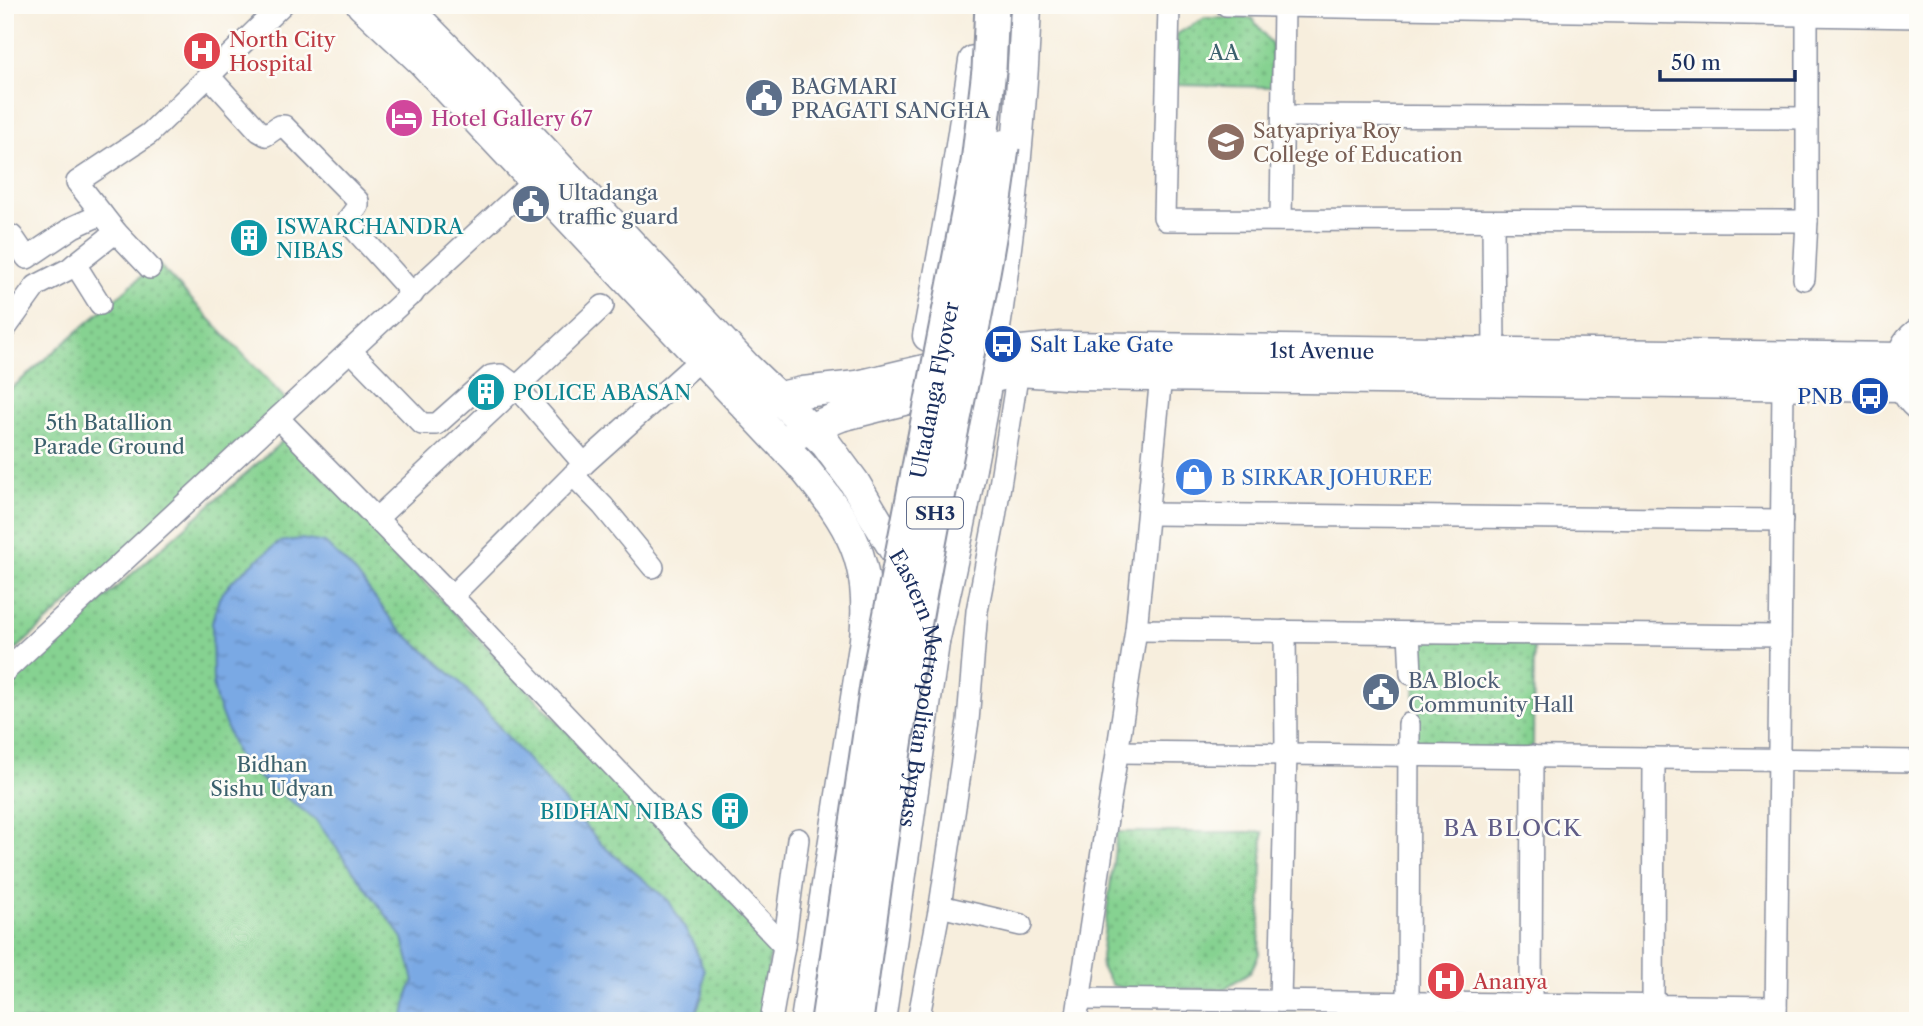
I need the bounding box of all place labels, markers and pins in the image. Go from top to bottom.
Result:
place label: North City Hospital [229,27,336,76]
hospital icon: North City Hospital [181,30,223,72]
place label: BAGMARI PRAGATI SANGHA [791,74,991,123]
public building icon: BAGMARI PRAGATI SANGHA [743,77,785,119]
hotel icon: Hotel Gallery 67 [383,97,425,139]
place label: Hotel Gallery 67 [431,106,593,131]
place label: Satyapriya Roy College of Education [1253,118,1463,167]
school or university icon: Satyapriya Roy College of Education [1205,121,1247,163]
place label: Ultadanga traffic guard [558,180,679,229]
public building icon: Ultadanga traffic guard [510,183,552,225]
place label: ISWARCHANDRA NIBAS [276,214,464,263]
building icon: ISWARCHANDRA NIBAS [228,217,270,259]
bus stop icon: Salt Lake Gate [982,323,1024,365]
place label: Salt Lake Gate [1030,332,1174,357]
building icon: POLICE ABASAN [465,371,507,413]
bus stop icon: PNB [1849,375,1891,417]
place label: POLICE ABASAN [513,380,691,405]
place label: PNB [1797,384,1843,409]
shop icon: B SIRKAR JOHUREE [1173,456,1215,498]
place label: B SIRKAR JOHUREE [1221,465,1432,490]
place label: BA Block Community Hall [1408,668,1574,717]
public building icon: BA Block Community Hall [1360,671,1402,713]
building icon: BIDHAN NIBAS [709,790,751,832]
place label: BIDHAN NIBAS [540,799,703,824]
hospital icon: Ananya [1425,960,1467,1002]
place label: Ananya [1472,969,1549,994]

